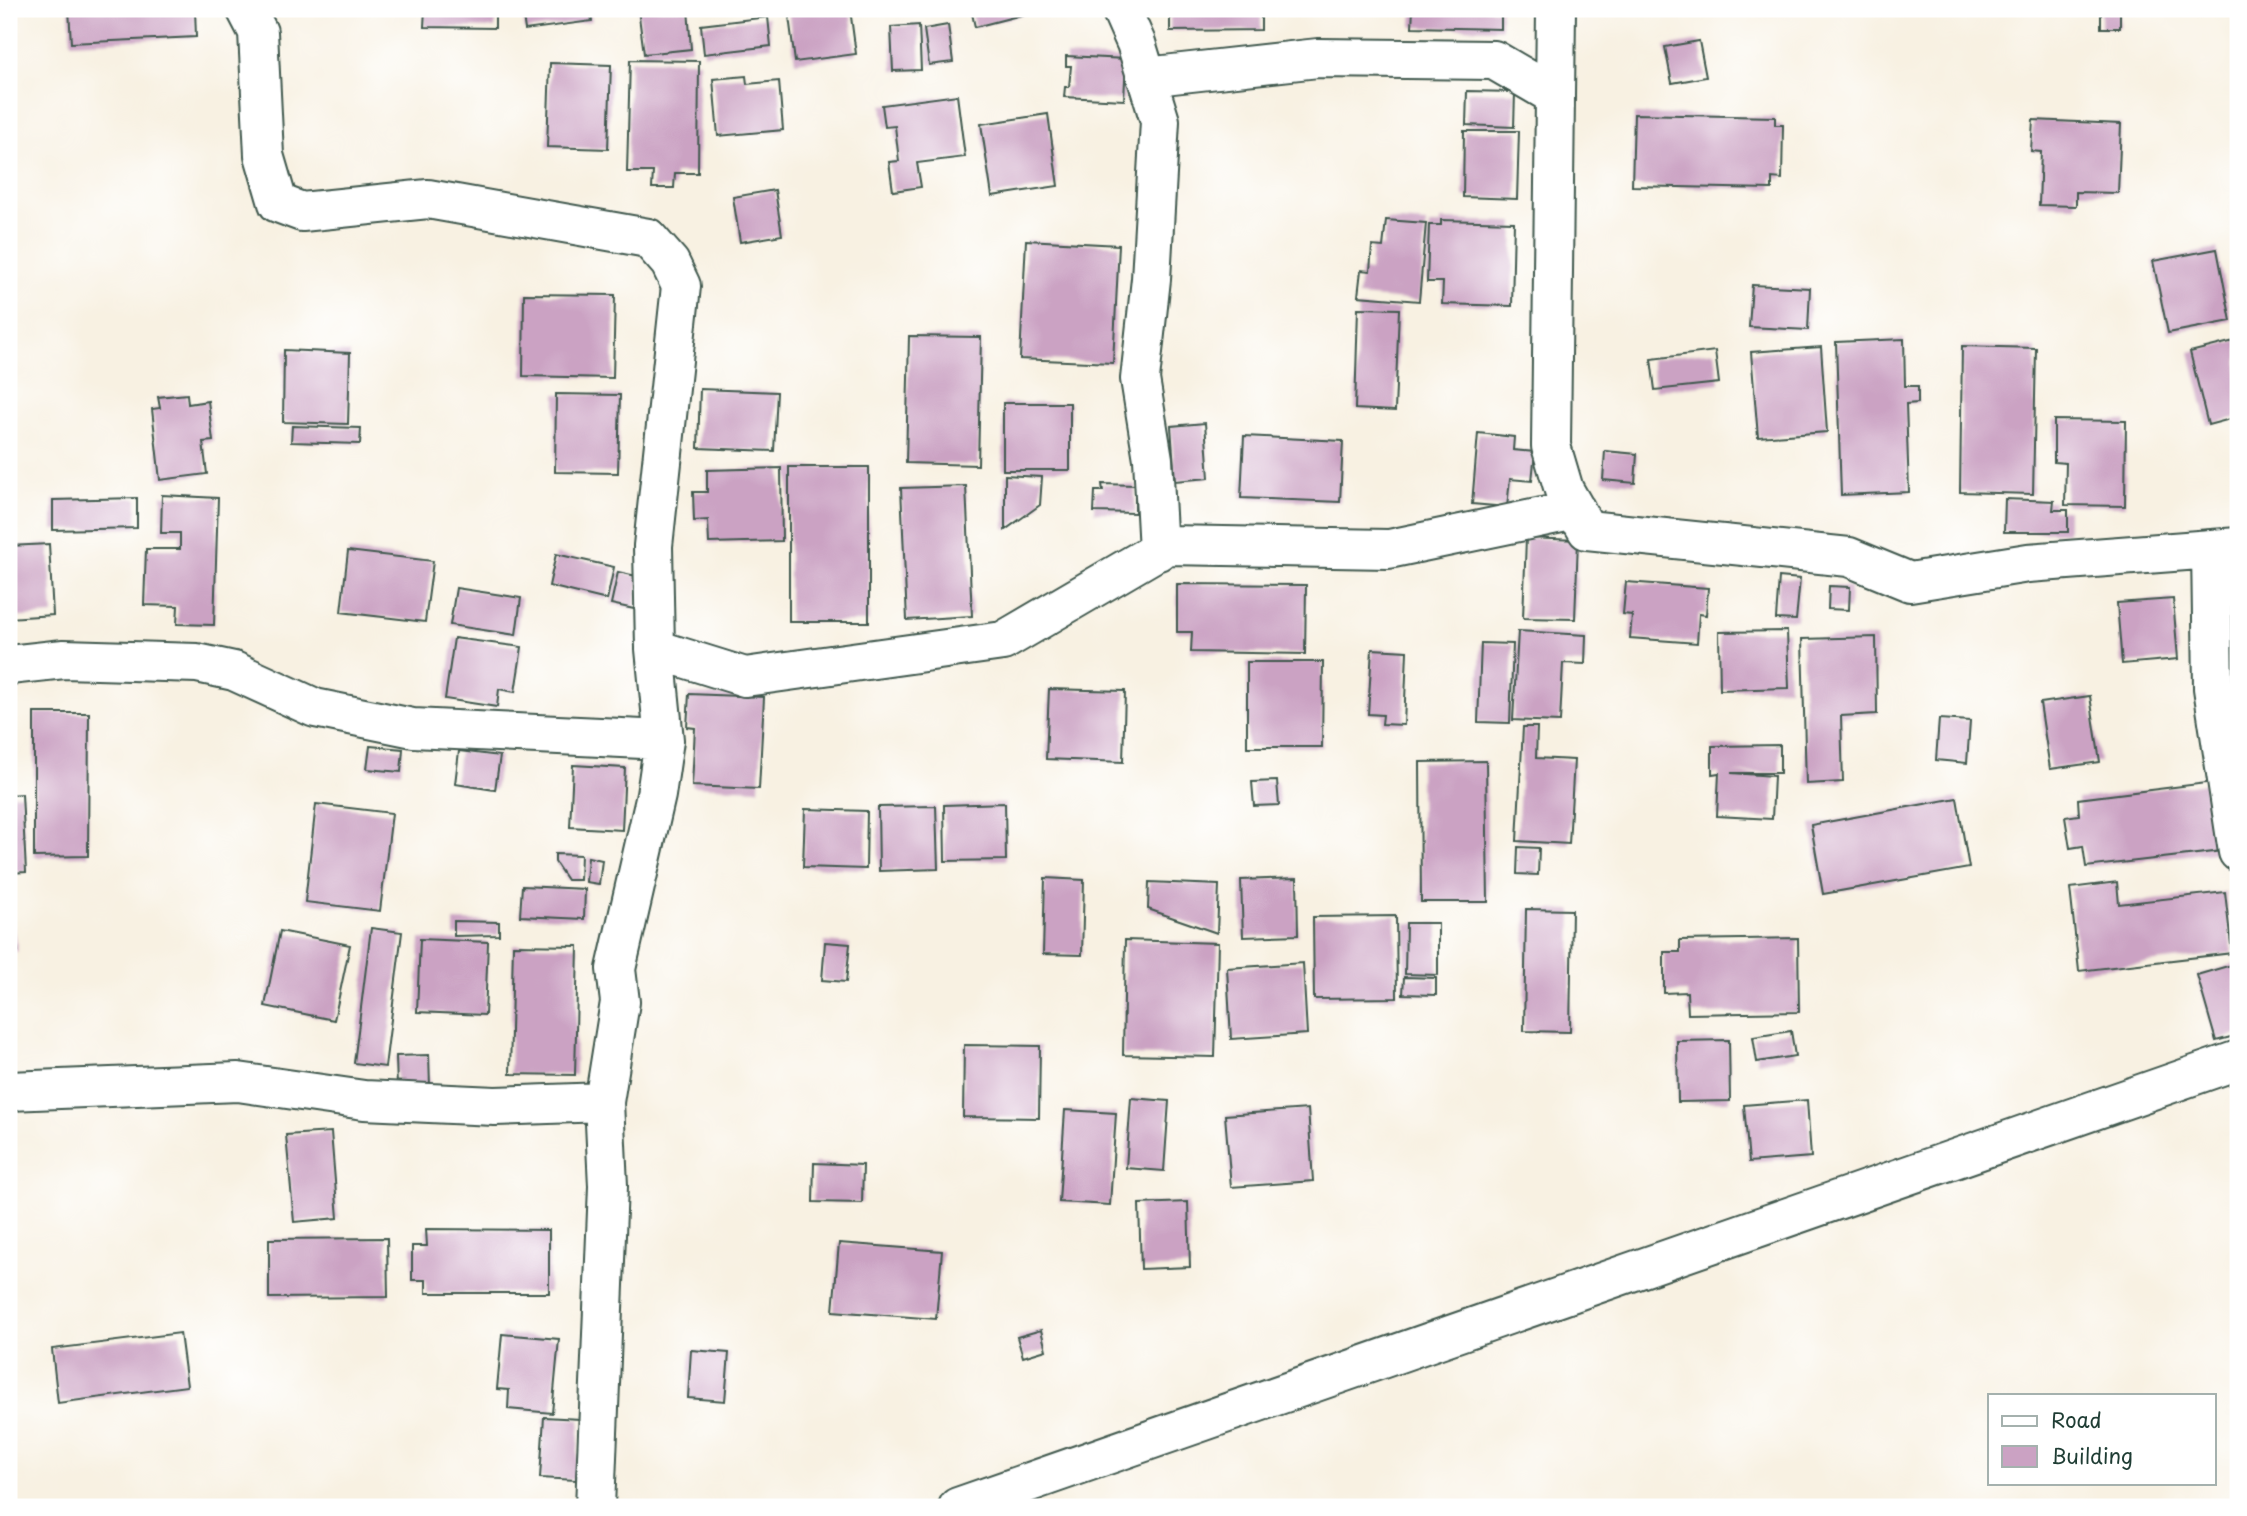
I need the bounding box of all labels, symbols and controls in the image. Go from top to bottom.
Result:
legend [1988,1394,2216,1484]
text: Road [2051,1403,2102,1435]
text: Building [2051,1439,2133,1471]

